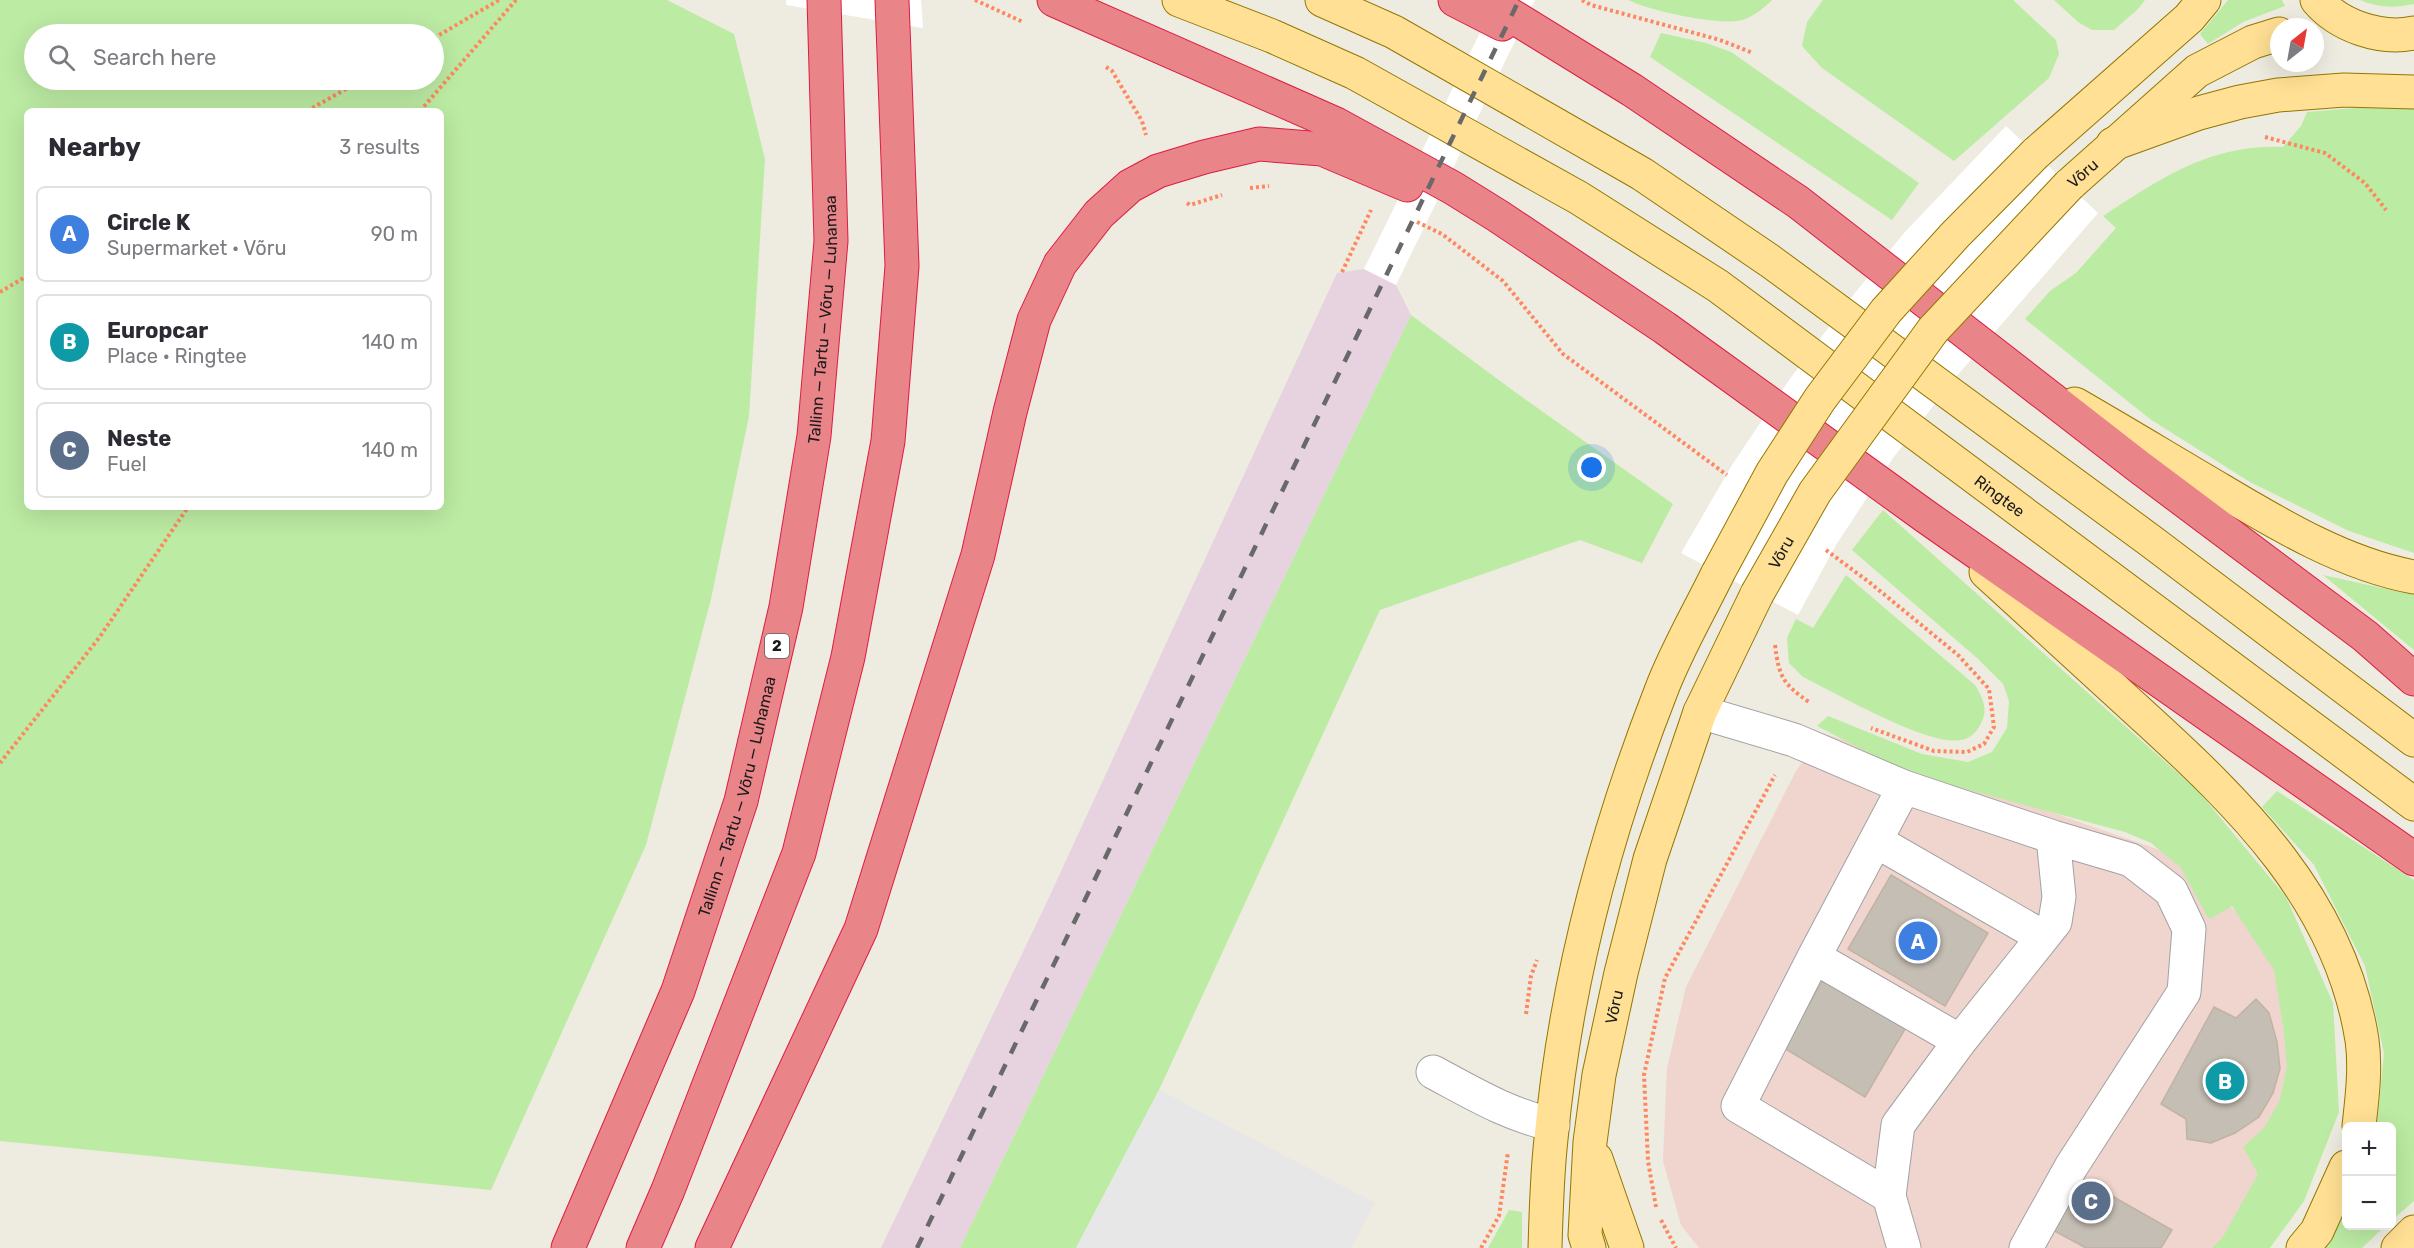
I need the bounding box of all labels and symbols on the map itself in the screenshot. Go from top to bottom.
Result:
north arrow [2270,18,2324,72]
street label: Võru [2064,155,2102,192]
street label: Tallinn — Tartu — Võru — Luhamaa [804,195,841,445]
your location [1577,453,1606,482]
street label: Ringtee [1971,471,2028,521]
street label: Võru [1764,533,1798,572]
road number: 2 [765,634,789,658]
street label: Tallinn — Tartu — Võru — Luhamaa [694,674,780,919]
pin: A [1898,918,1938,964]
street label: Võru [1601,988,1627,1026]
pin: B [2206,1058,2244,1104]
pin: C [2072,1178,2110,1224]

